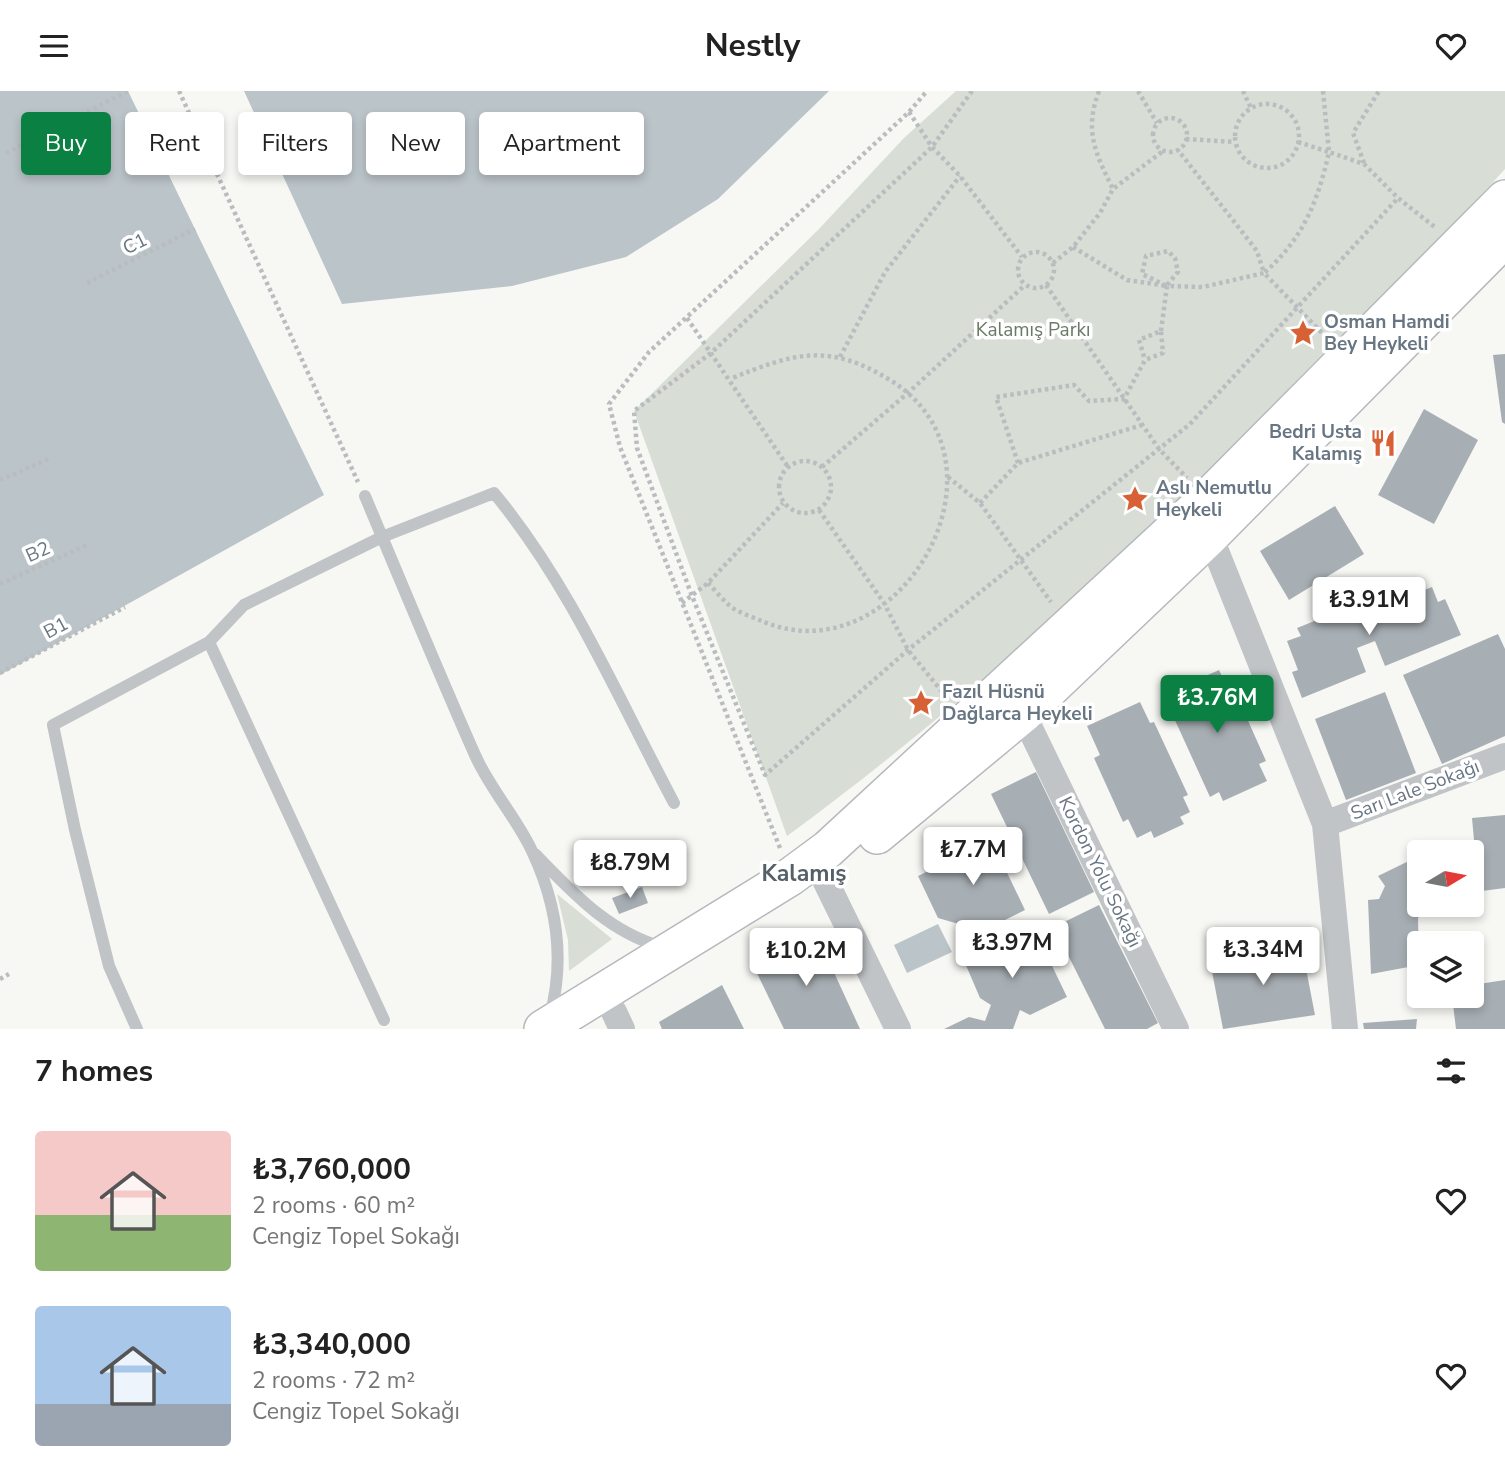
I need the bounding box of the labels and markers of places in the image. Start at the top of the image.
place label: Osman Hamdi Bey Heykeli [1324,309,1449,357]
place icon: Osman Hamdi Bey Heykeli [1288,318,1318,348]
place label: Bedri Usta Kalamış [1269,419,1362,467]
restaurant icon: Bedri Usta Kalamış [1368,428,1398,458]
place label: Aslı Nemutlu Heykeli [1156,475,1272,523]
place icon: Aslı Nemutlu Heykeli [1120,484,1150,514]
pin: ₺3.91M [1312,577,1426,637]
pin: ₺3.76M [1160,675,1274,735]
place label: Fazıl Hüsnü Dağlarca Heykeli [942,679,1093,727]
place icon: Fazıl Hüsnü Dağlarca Heykeli [906,688,936,718]
pin: ₺7.7M [924,827,1022,887]
pin: ₺8.79M [573,841,687,900]
pin: ₺3.97M [955,921,1069,980]
pin: ₺3.34M [1206,927,1320,987]
pin: ₺10.2M [749,929,863,988]

